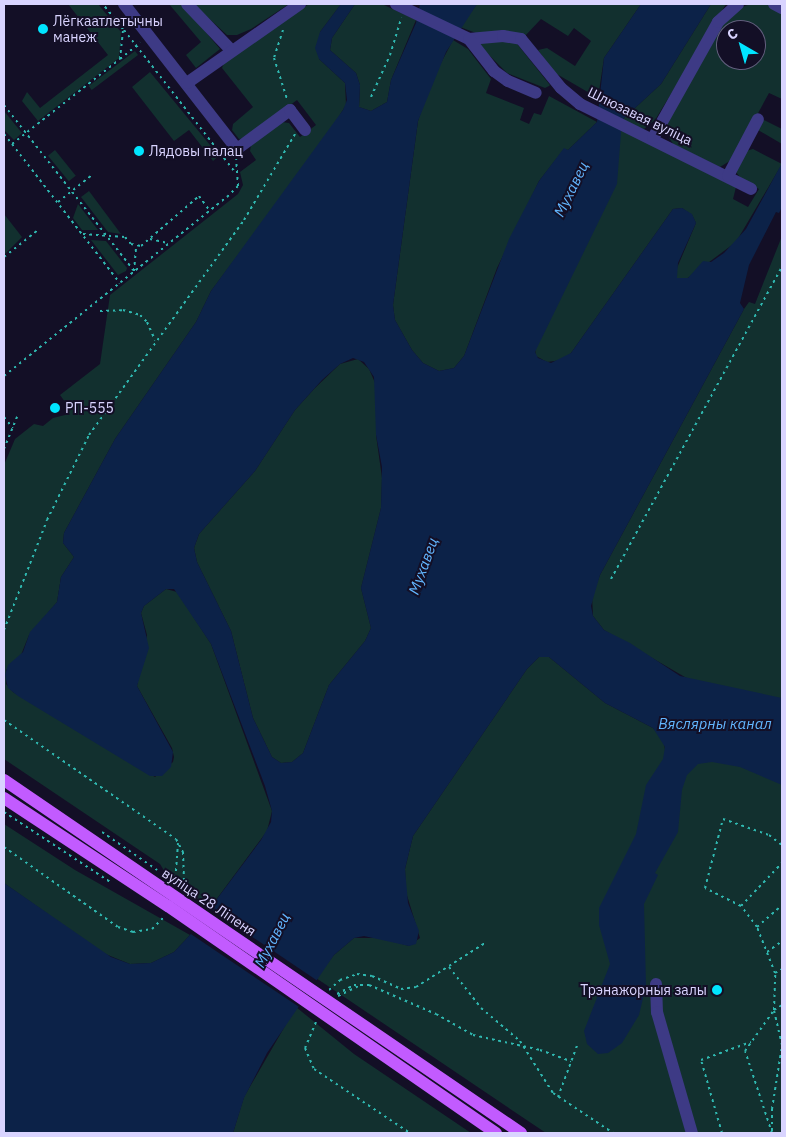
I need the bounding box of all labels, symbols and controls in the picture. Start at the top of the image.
place label: Лёгкаатлетычны манеж [53,13,163,46]
north arrow [716,20,766,70]
marker: Лёгкаатлетычны манеж [37,23,49,35]
text: С [723,24,742,44]
street label: Шлюзавая вуліца [585,83,695,149]
place label: Лядовы палац [149,143,243,159]
marker: Лядовы палац [133,145,145,157]
water label: Мухавец [550,158,592,220]
place label: РП-555 [65,400,114,416]
marker: РП-555 [49,402,61,414]
water label: Мухавец [404,535,442,597]
water label: Вяслярны канал [658,715,772,733]
street label: вуліца 28 Ліпеня [159,864,259,940]
water label: Мухавец [251,910,293,970]
place label: Трэнажорныя залы [580,982,707,998]
marker: Трэнажорныя залы [711,984,723,996]

